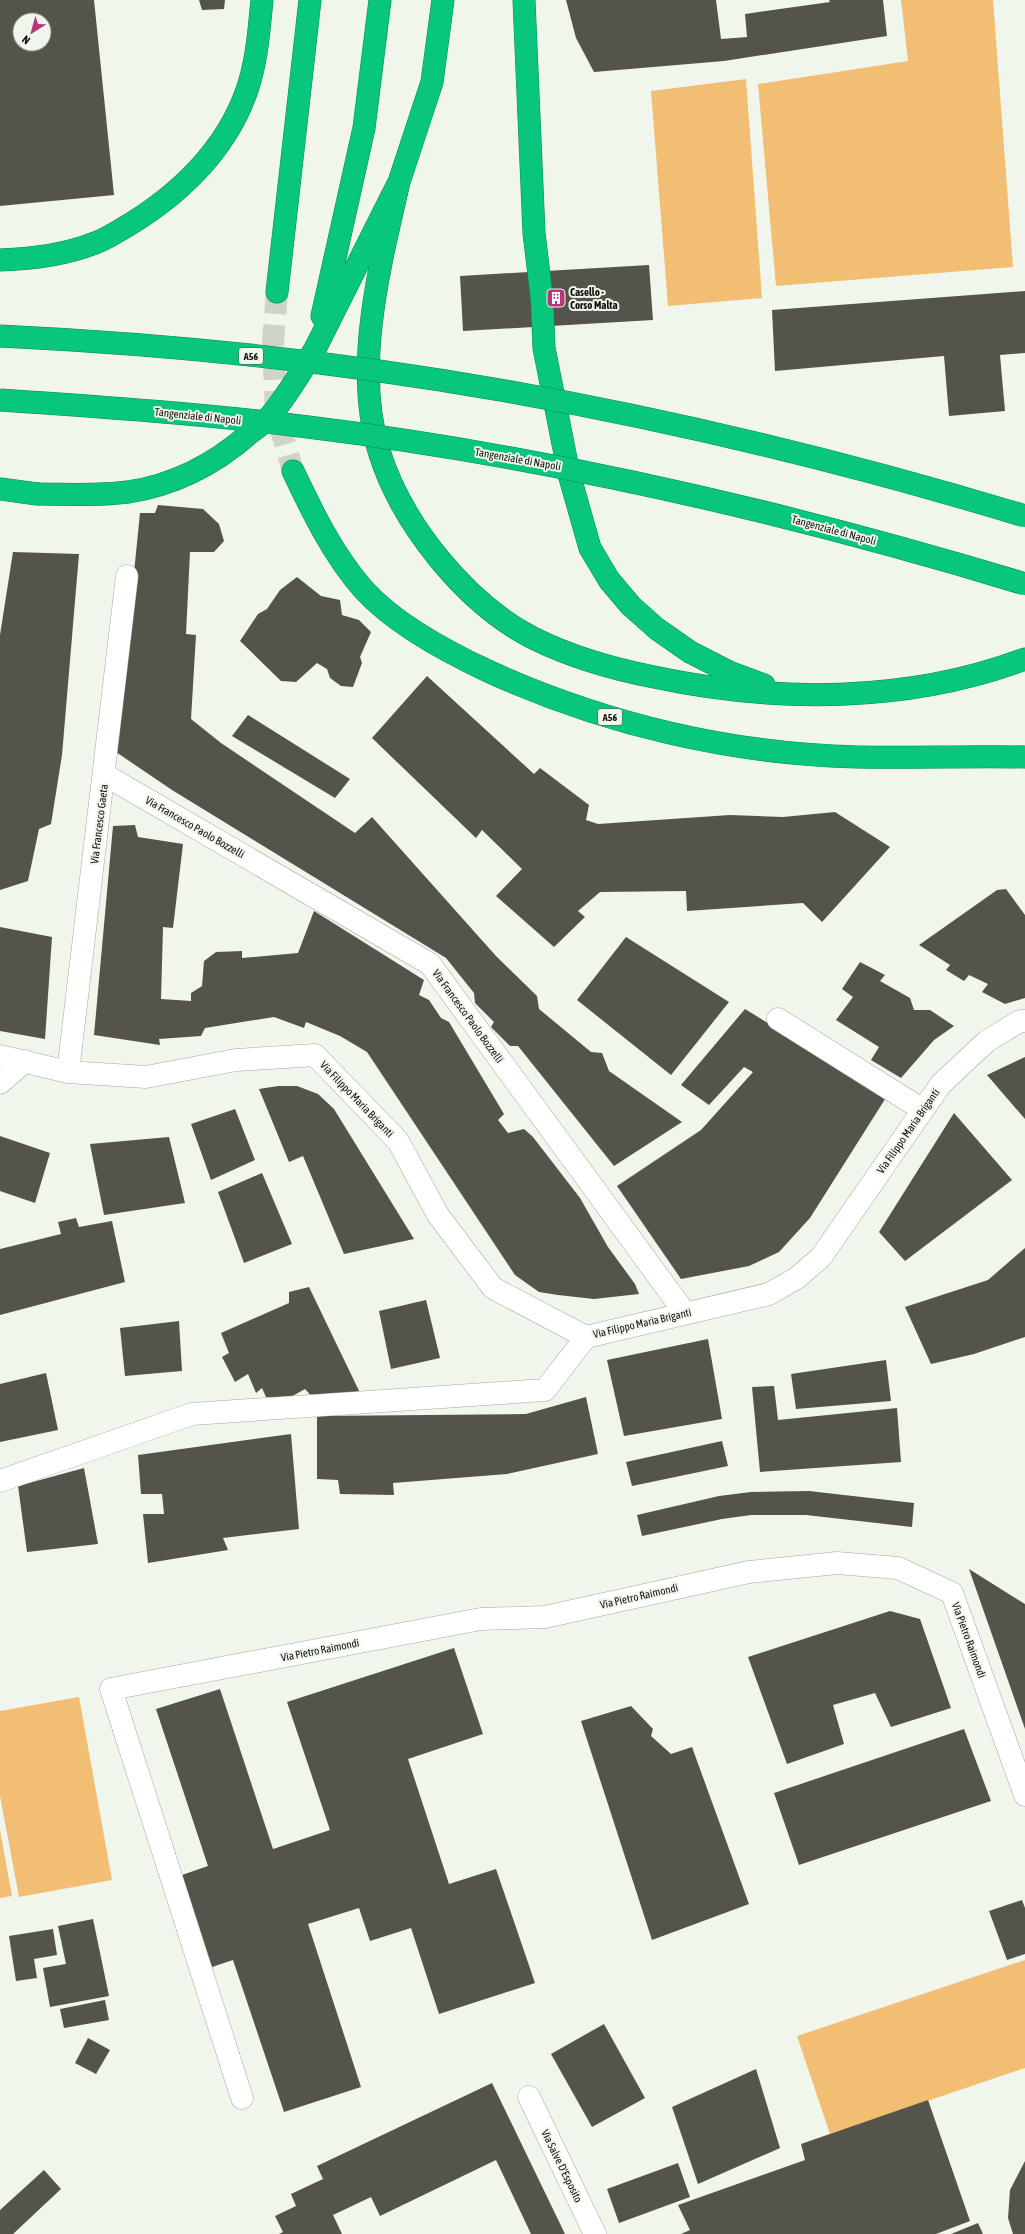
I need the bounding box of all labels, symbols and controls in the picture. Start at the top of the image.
north arrow [12,12,52,52]
text: N [20,33,32,47]
place label: Casello - Corso Malta [570,286,618,311]
building icon: Casello - Corso Malta [545,287,567,309]
road number: A56 [239,348,263,364]
street label: Tangenziale di Napoli [154,405,242,427]
street label: Tangenziale di Napoli [474,446,562,472]
street label: Tangenziale di Napoli [790,513,878,547]
road number: A56 [598,709,622,725]
street label: Via Francesco Gaeta [88,783,110,865]
street label: Via Francesco Paolo Bozzelli [143,794,247,860]
street label: Via Francesco Paolo Bozzelli [430,967,506,1065]
street label: Via Filippo Maria Briganti [318,1059,396,1139]
street label: Via Filippo Maria Briganti [874,1086,942,1176]
street label: Via Filippo Maria Briganti [592,1306,692,1340]
street label: Via Pietro Raimondi [599,1581,679,1611]
street label: Via Pietro Raimondi [950,1601,988,1679]
street label: Via Pietro Raimondi [280,1637,360,1663]
street label: Via Salve D'Esposito [539,2128,585,2204]

